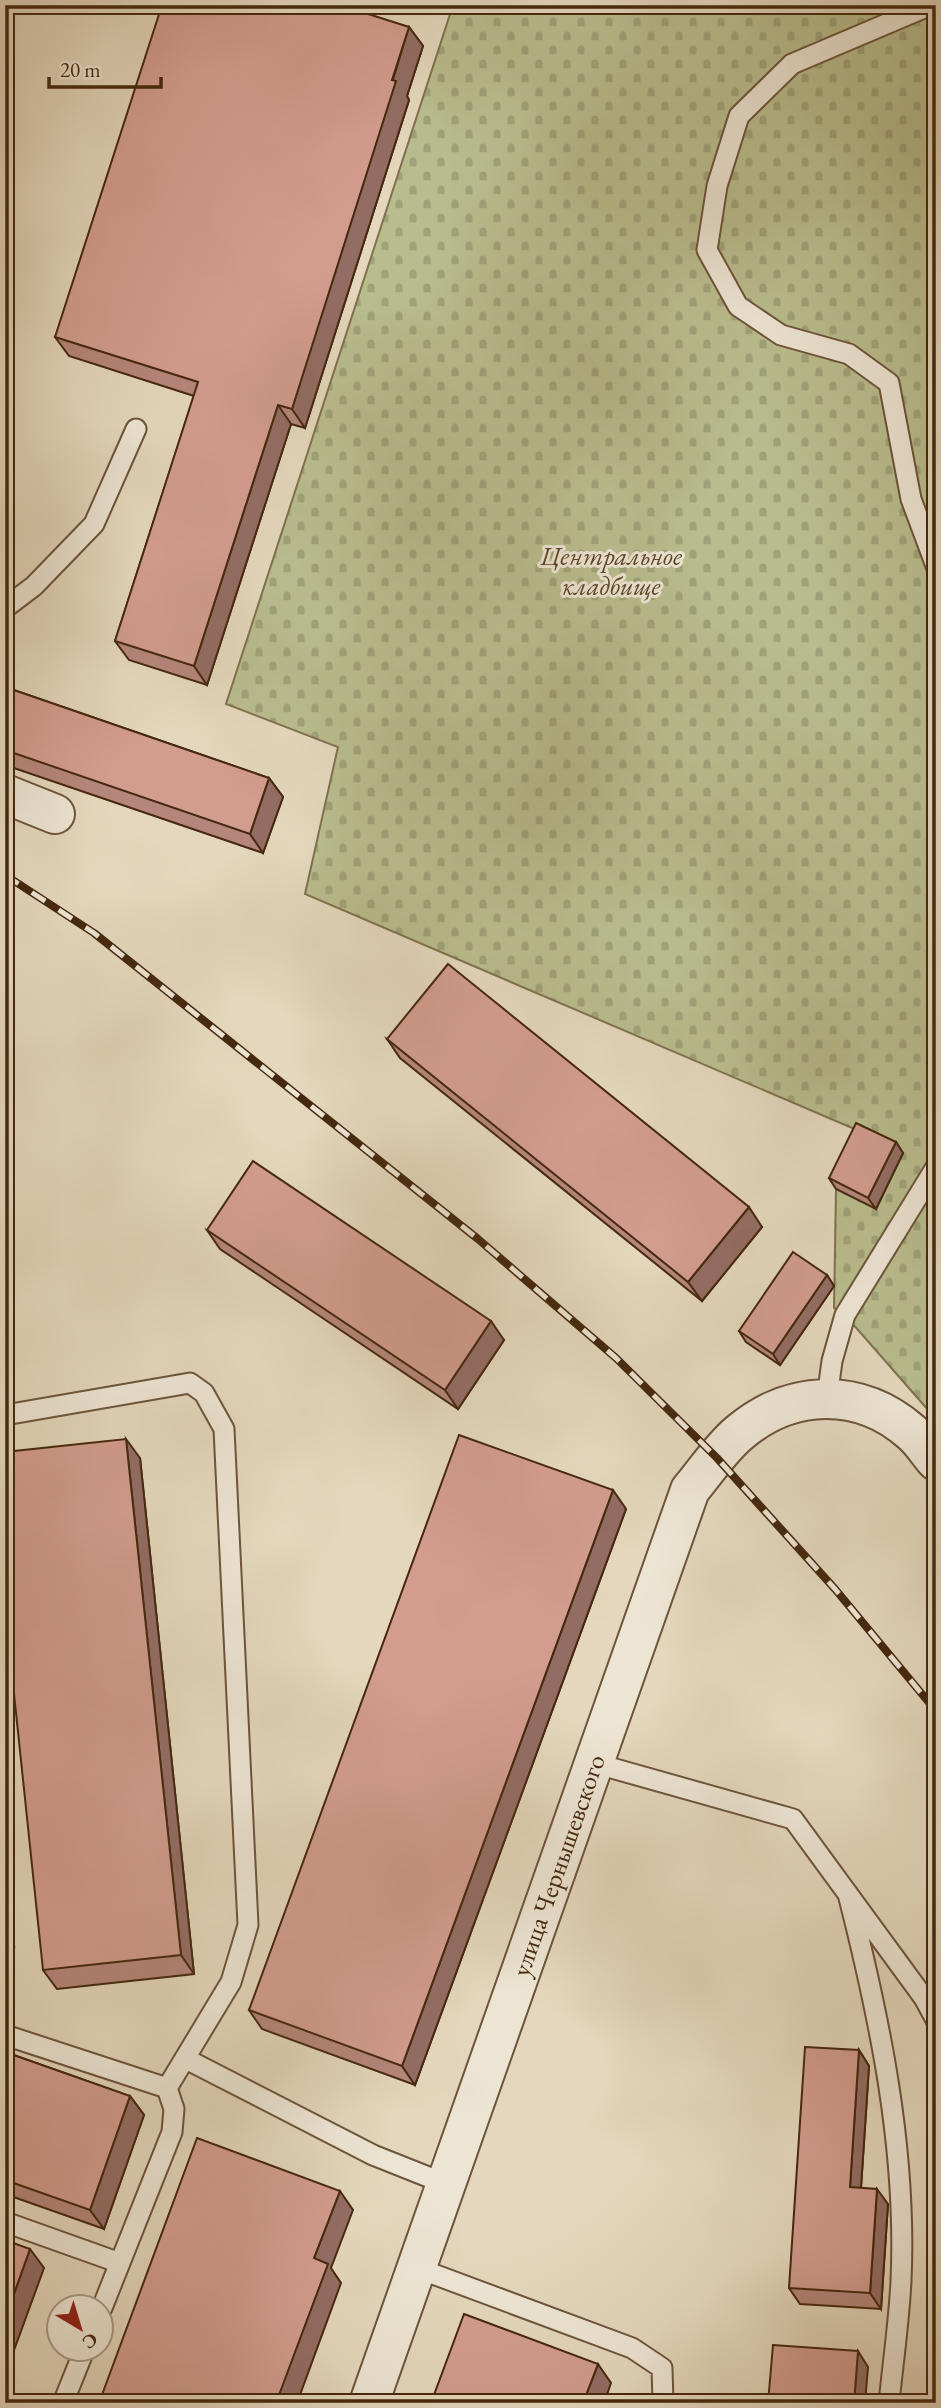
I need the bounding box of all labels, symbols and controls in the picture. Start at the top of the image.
scale bar [49,46,161,90]
text: 20 m [60,56,101,83]
park label: Центральное кладбище [539,539,683,603]
street label: улица Чернышевского [503,1750,613,1981]
north arrow [46,2292,116,2362]
text: С [77,2327,103,2355]

